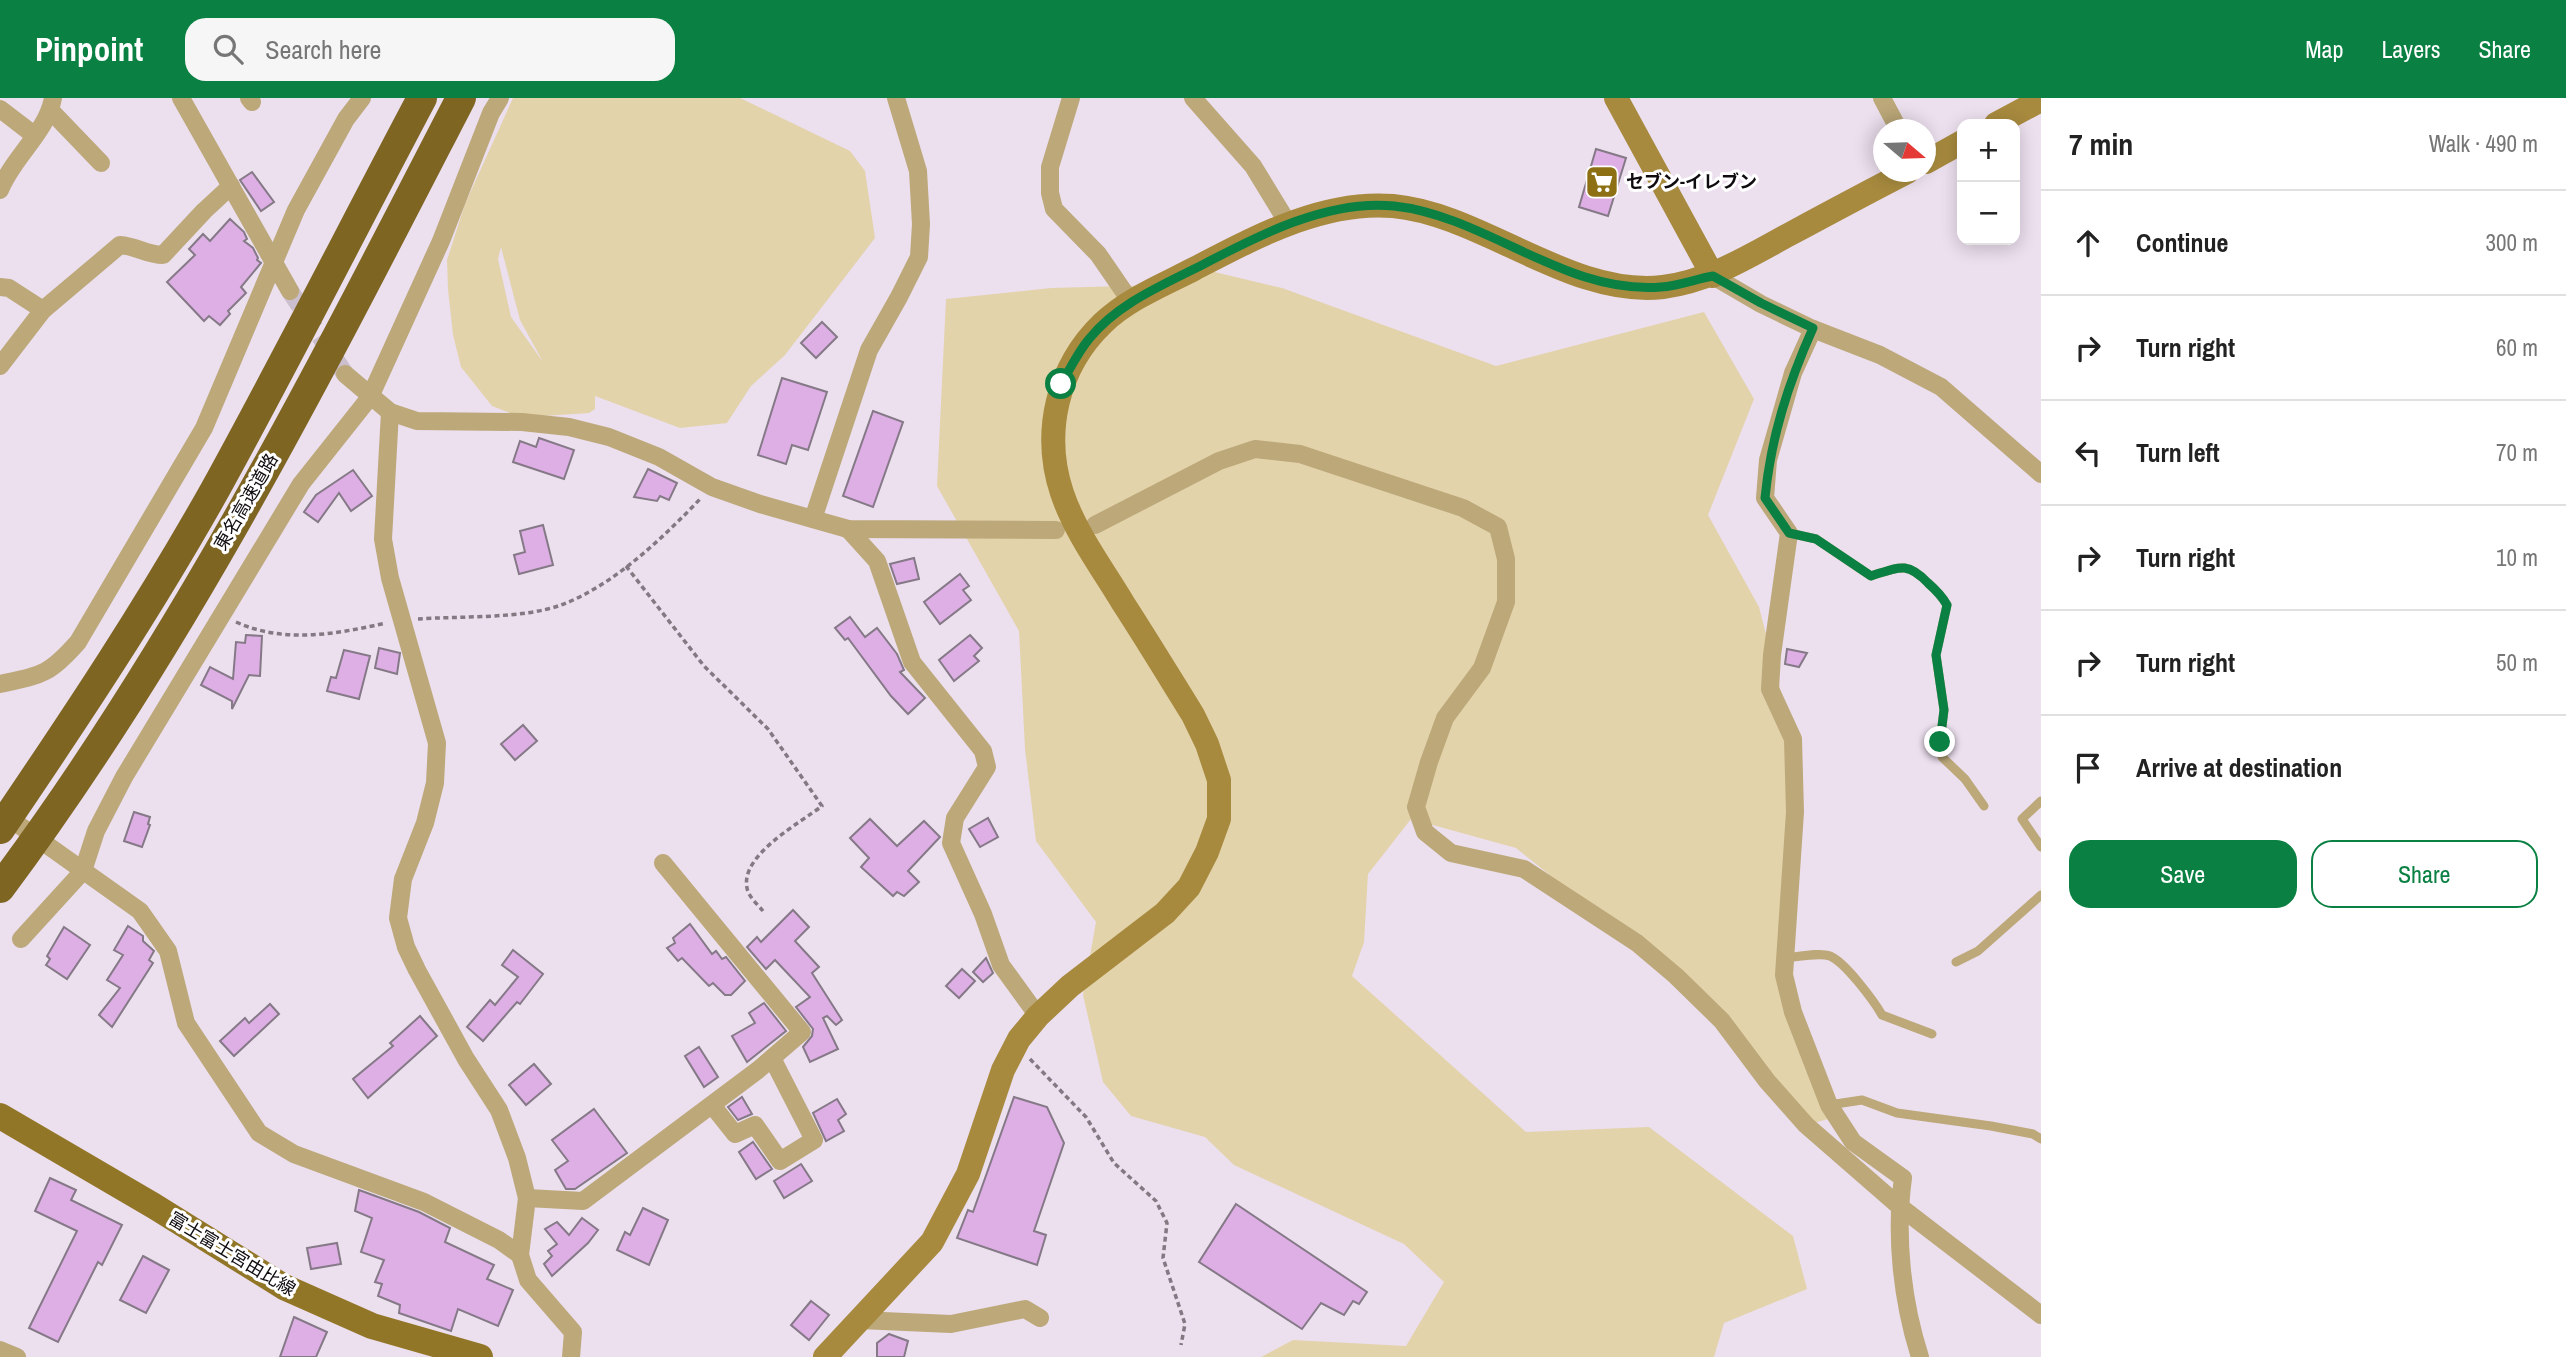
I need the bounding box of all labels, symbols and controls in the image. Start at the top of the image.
search box [185,18,675,81]
text: Pinpoint [35,27,143,71]
icon: search [209,30,247,68]
text: Search here [265,32,381,67]
text: Map [2305,33,2343,65]
text: Layers [2381,33,2440,65]
text: Share [2478,33,2531,65]
north arrow [1873,119,1936,182]
map controls [1957,119,2020,245]
button: + [1957,119,2020,182]
text: 7 min [2069,124,2133,164]
text: Walk · 490 m [2429,128,2538,159]
supermarket icon: セブン-イレブン [1583,163,1621,201]
place label: セブン-イレブン [1626,169,1757,194]
button: − [1957,182,2020,245]
icon: ahead [2069,224,2107,262]
text: Continue [2136,225,2228,260]
text: 300 m [2486,227,2538,258]
icon: right [2069,329,2107,367]
text: Turn right [2136,330,2235,365]
text: 60 m [2496,332,2538,363]
route start [1045,368,1076,399]
icon: left [2069,434,2107,472]
text: Turn left [2136,435,2220,470]
text: 70 m [2496,437,2538,468]
street label: 東名高速道路 [208,449,283,555]
icon: right [2069,539,2107,577]
text: Turn right [2136,540,2235,575]
text: 10 m [2496,542,2538,573]
icon: right [2069,644,2107,682]
text: Turn right [2136,645,2235,680]
text: 50 m [2496,647,2538,678]
route end [1924,726,1955,757]
icon: arrive [2069,749,2107,787]
text: Arrive at destination [2136,750,2342,785]
button: Save [2069,840,2297,908]
button: Share [2311,840,2538,908]
street label: 富士富士宮由比線 [164,1206,300,1301]

